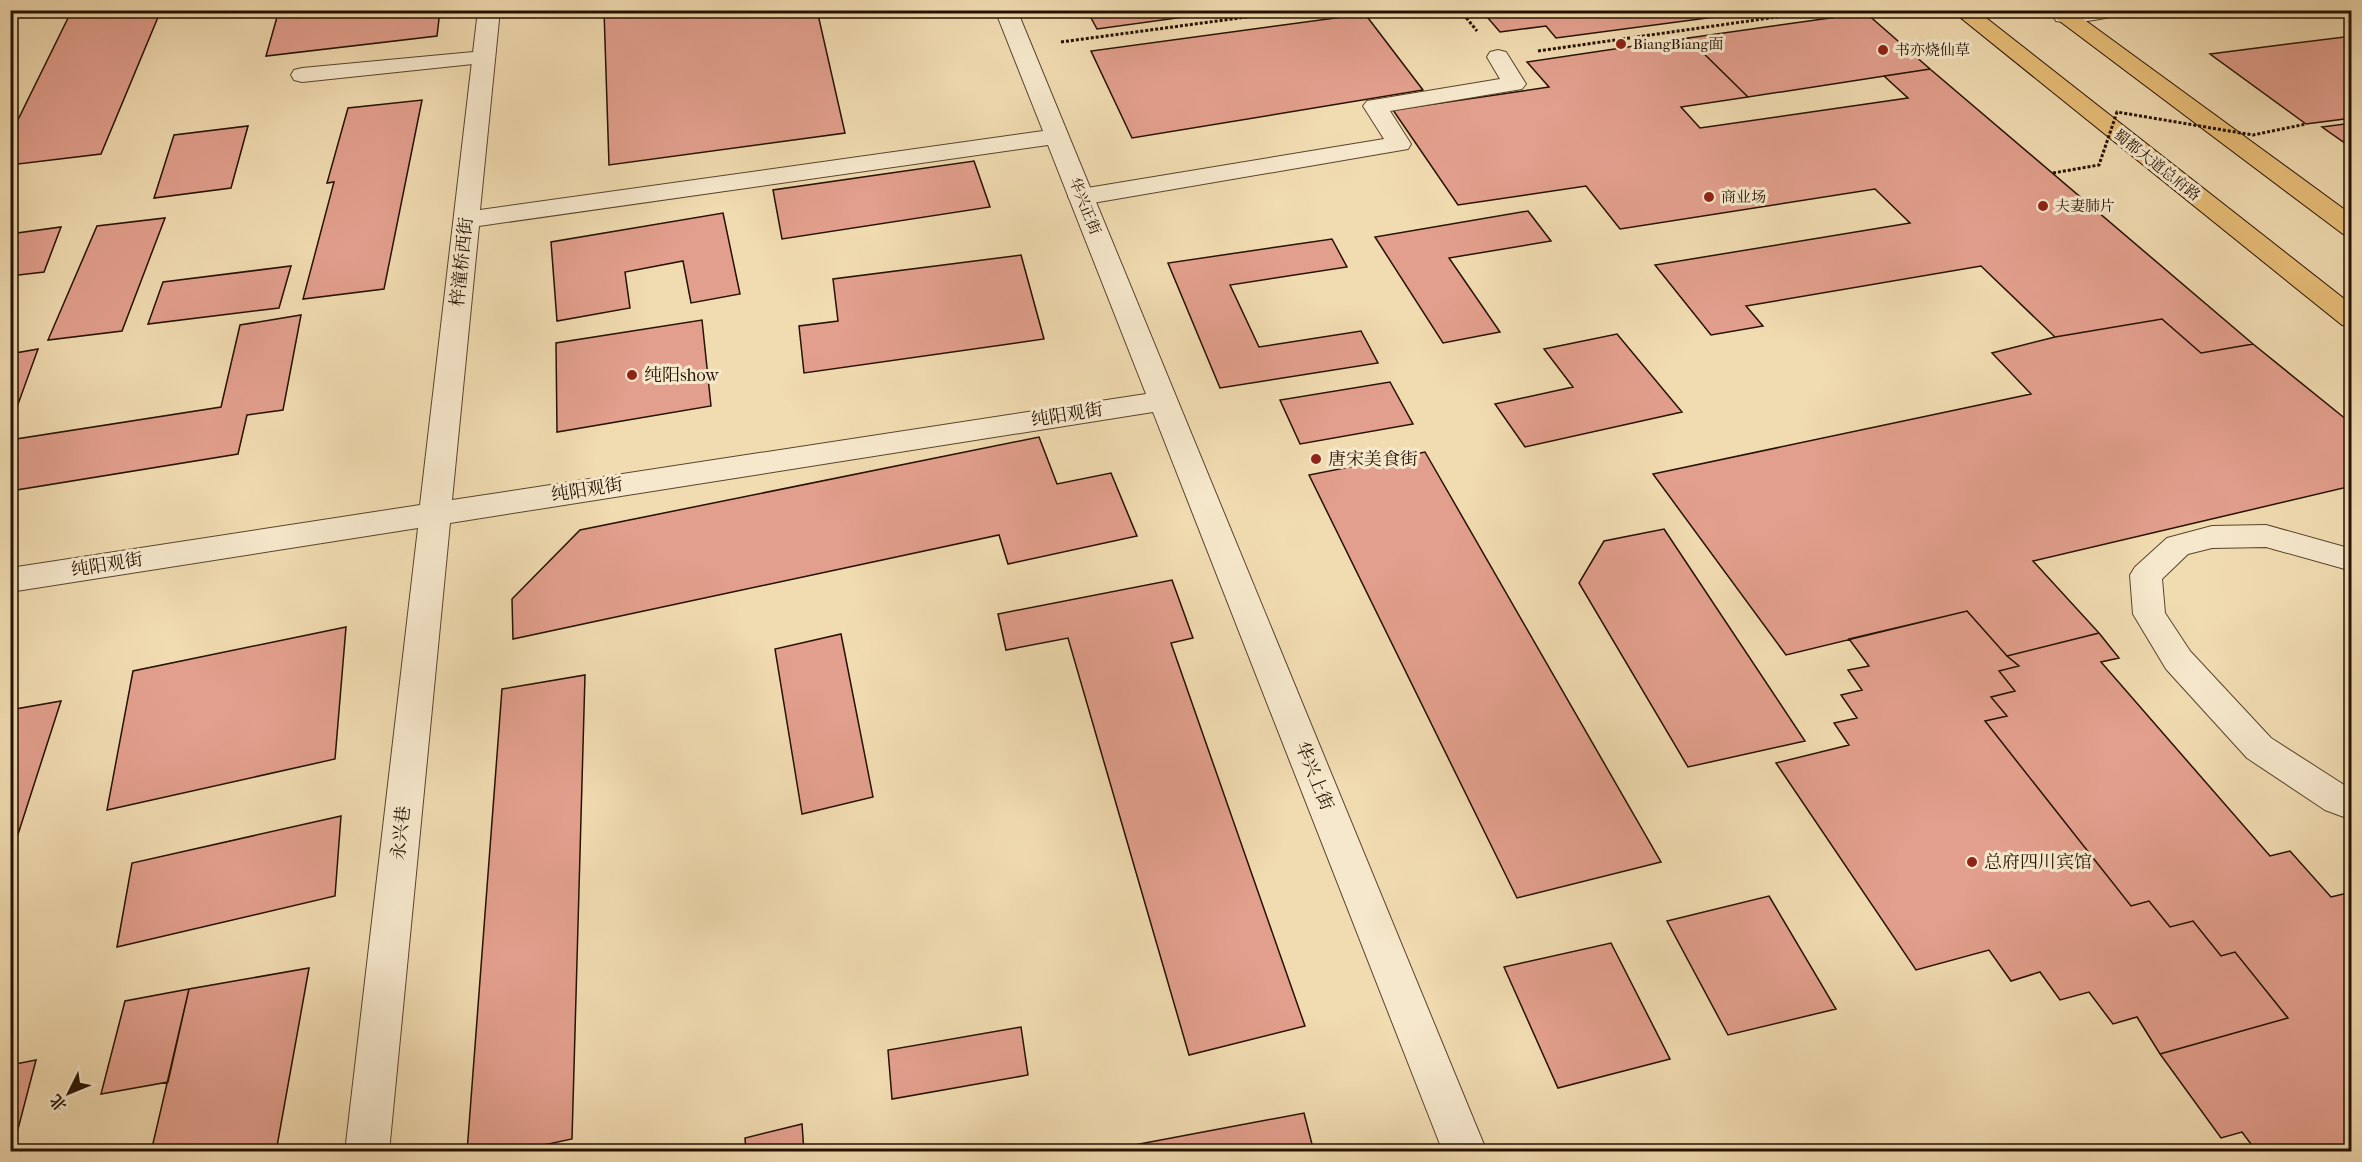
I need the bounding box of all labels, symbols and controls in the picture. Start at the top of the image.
place label: BiangBiang面 [1633,35,1724,53]
marker: BiangBiang面 [1614,37,1628,51]
place label: 书亦烧仙草 [1895,41,1970,59]
marker: 书亦烧仙草 [1876,43,1890,57]
street label: 蜀都大道总府路 [2110,126,2204,204]
street label: 华兴正街 [1065,175,1105,237]
place label: 商业场 [1721,188,1766,206]
marker: 商业场 [1702,190,1716,204]
place label: 夫妻肺片 [2055,197,2115,215]
marker: 夫妻肺片 [2036,199,2050,213]
street label: 梓潼桥西街 [447,216,477,308]
place label: 纯阳show [644,365,719,386]
marker: 纯阳show [625,368,639,382]
street label: 纯阳观街 [1030,399,1104,431]
place label: 唐宋美食街 [1328,449,1418,470]
marker: 唐宋美食街 [1309,452,1323,466]
street label: 纯阳观街 [550,474,624,506]
street label: 纯阳观街 [70,549,144,581]
street label: 华兴上街 [1291,739,1337,813]
street label: 永兴巷 [388,805,414,861]
place label: 总府四川宾馆 [1984,852,2092,873]
marker: 总府四川宾馆 [1965,855,1979,869]
north arrow [39,1063,99,1123]
text: 北 [46,1091,71,1115]

